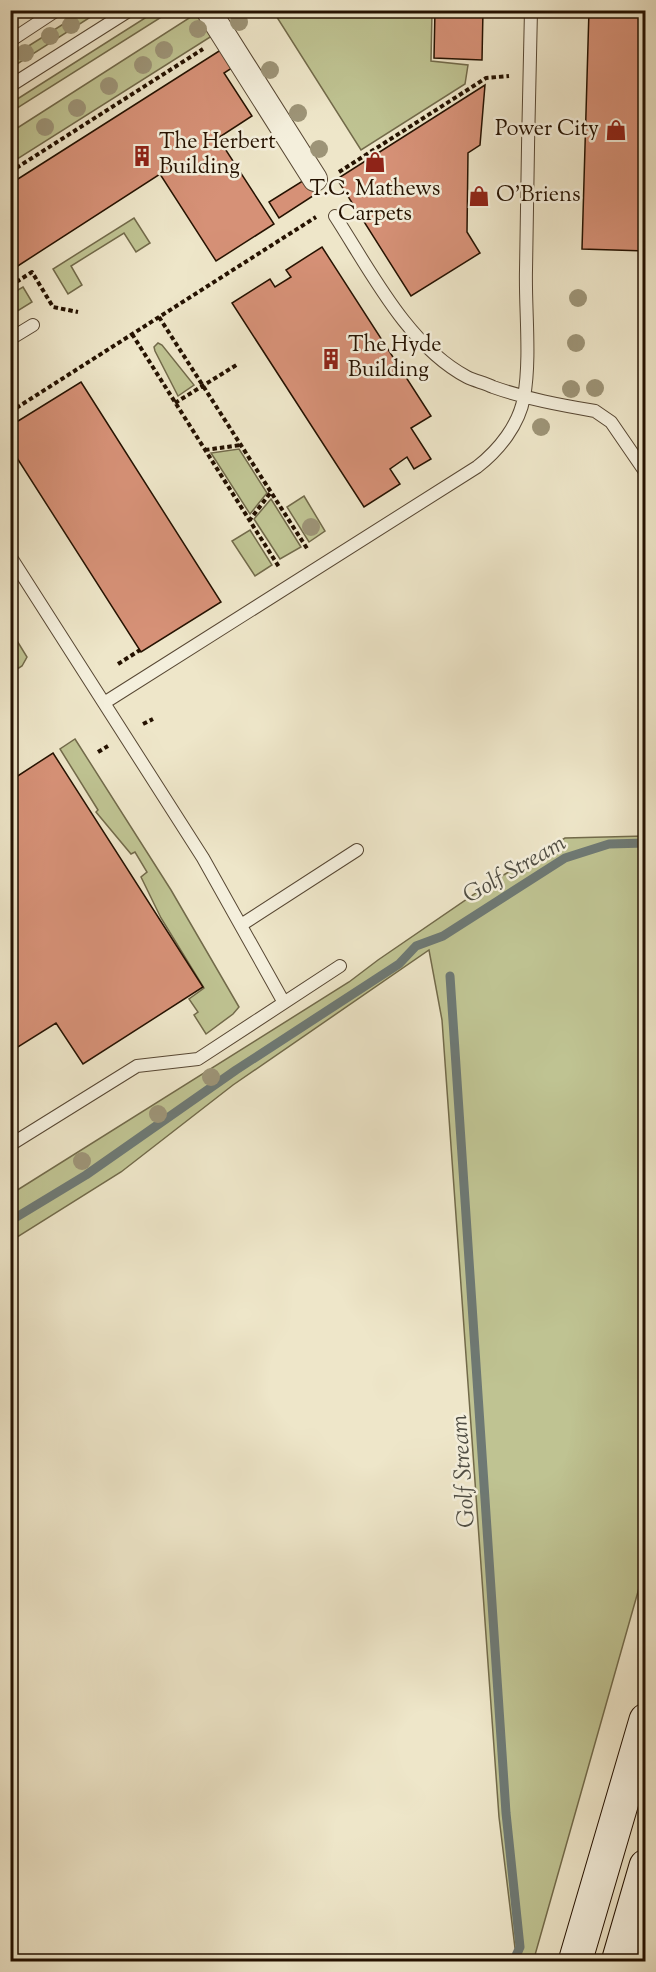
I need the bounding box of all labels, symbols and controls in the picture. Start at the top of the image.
place label: Power City [495,114,599,146]
shop icon: Power City [604,118,628,142]
place label: The Herbert Building [159,127,276,184]
building icon: The Herbert Building [130,144,154,168]
shop icon: T.C. Mathews Carpets [363,150,387,174]
place label: T.C. Mathews Carpets [310,174,440,231]
place label: O'Briens [496,180,581,212]
shop icon: O'Briens [467,184,491,208]
place label: The Hyde Building [348,330,442,387]
building icon: The Hyde Building [319,347,343,371]
water label: Golf Stream [457,827,573,913]
water label: Golf Stream [443,1413,485,1529]

